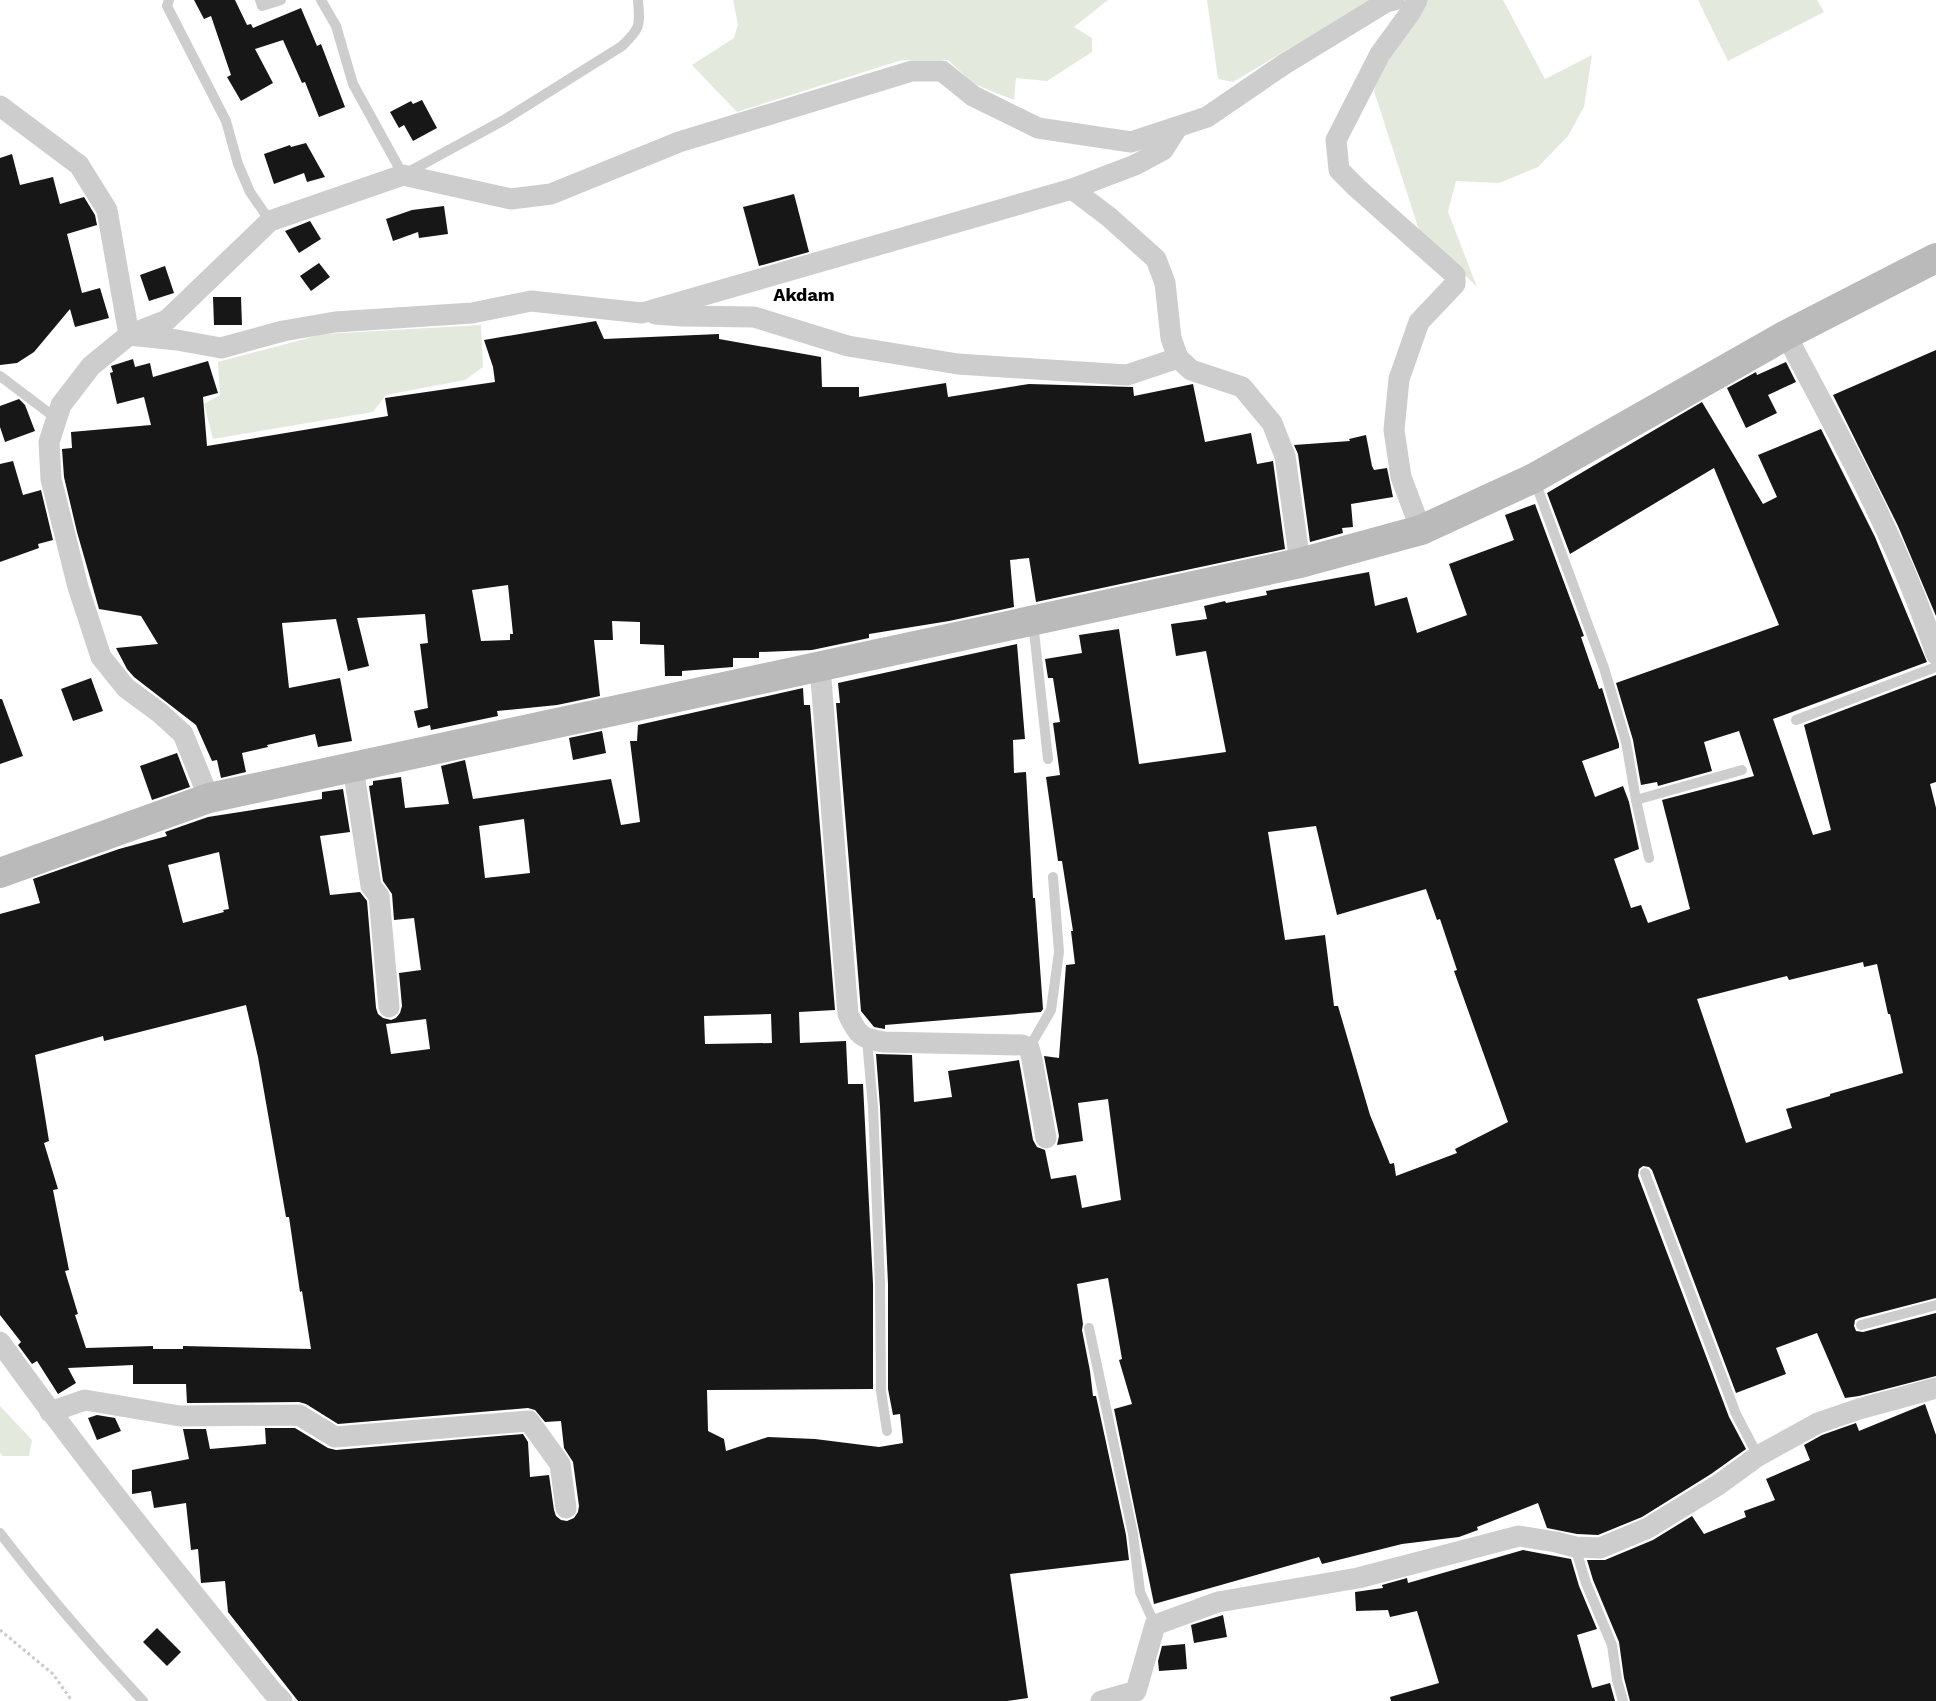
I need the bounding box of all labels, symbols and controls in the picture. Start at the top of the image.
district label: Akdam [773,284,835,305]

